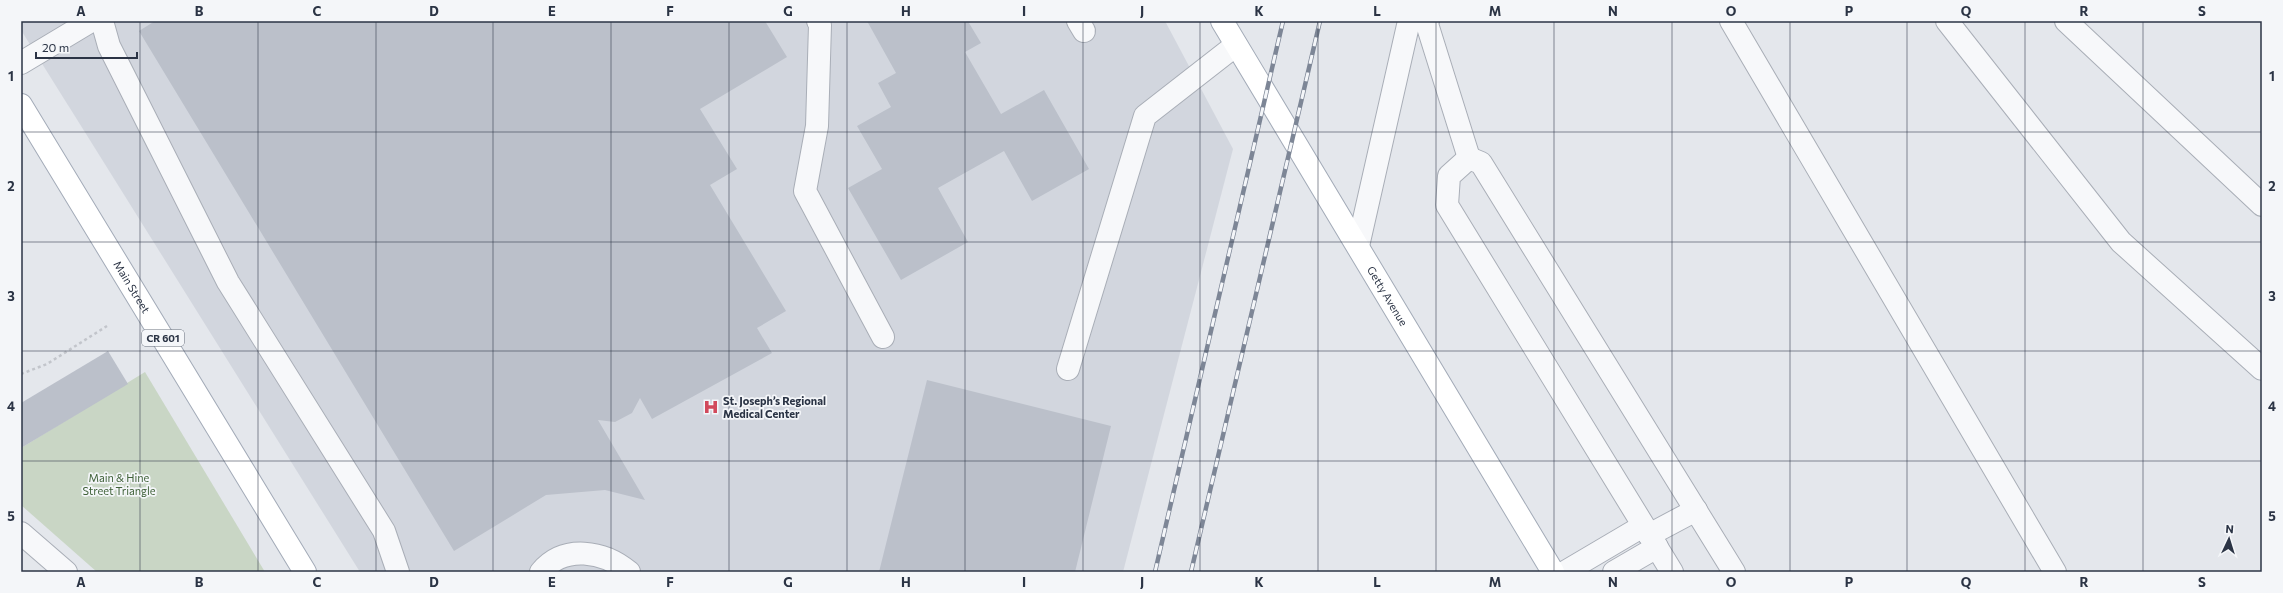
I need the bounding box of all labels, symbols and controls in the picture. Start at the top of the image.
text: A [76,3,86,19]
text: B [195,3,204,19]
text: C [313,3,322,19]
text: D [429,3,439,19]
text: E [548,3,556,19]
text: F [666,3,674,19]
text: G [783,3,793,19]
text: H [901,3,911,19]
text: I [1022,3,1026,19]
text: J [1140,3,1144,19]
text: K [1254,3,1264,19]
text: L [1373,3,1381,19]
text: M [1489,3,1501,19]
text: N [1608,3,1618,19]
text: O [1726,3,1737,19]
text: P [1845,3,1854,19]
text: Q [1961,3,1972,19]
text: R [2080,3,2089,19]
text: S [2198,3,2206,19]
scale bar [36,34,137,60]
text: 20 m [42,40,69,54]
text: 1 [8,68,14,84]
text: 1 [2269,68,2275,84]
text: 2 [7,178,15,194]
text: 2 [2268,178,2276,194]
street label: Main Street [111,258,153,316]
street label: Getty Avenue [1365,264,1411,328]
text: 3 [7,288,15,304]
text: 3 [2268,288,2276,304]
road number: CR 601 [142,330,184,346]
place label: St. Joseph’s Regional Medical Center [723,394,826,420]
text: 4 [7,398,15,414]
hospital icon: St. Joseph’s Regional Medical Center [702,398,720,416]
text: 4 [2268,398,2276,414]
park label: Main & Hine Street Triangle [82,471,156,497]
text: 5 [7,508,15,524]
text: 5 [2268,508,2276,524]
north arrow [2209,519,2249,559]
text: N [2225,522,2234,535]
text: A [76,574,86,590]
text: B [195,574,204,590]
text: C [313,574,322,590]
text: D [429,574,439,590]
text: E [548,574,556,590]
text: F [666,574,674,590]
text: G [783,574,793,590]
text: H [901,574,911,590]
text: I [1022,574,1026,590]
text: J [1140,574,1144,590]
text: K [1254,574,1264,590]
text: L [1373,574,1381,590]
text: M [1489,574,1501,590]
text: N [1608,574,1618,590]
text: O [1726,574,1737,590]
text: P [1845,574,1854,590]
text: Q [1961,574,1972,590]
text: R [2080,574,2089,590]
text: S [2198,574,2206,590]

